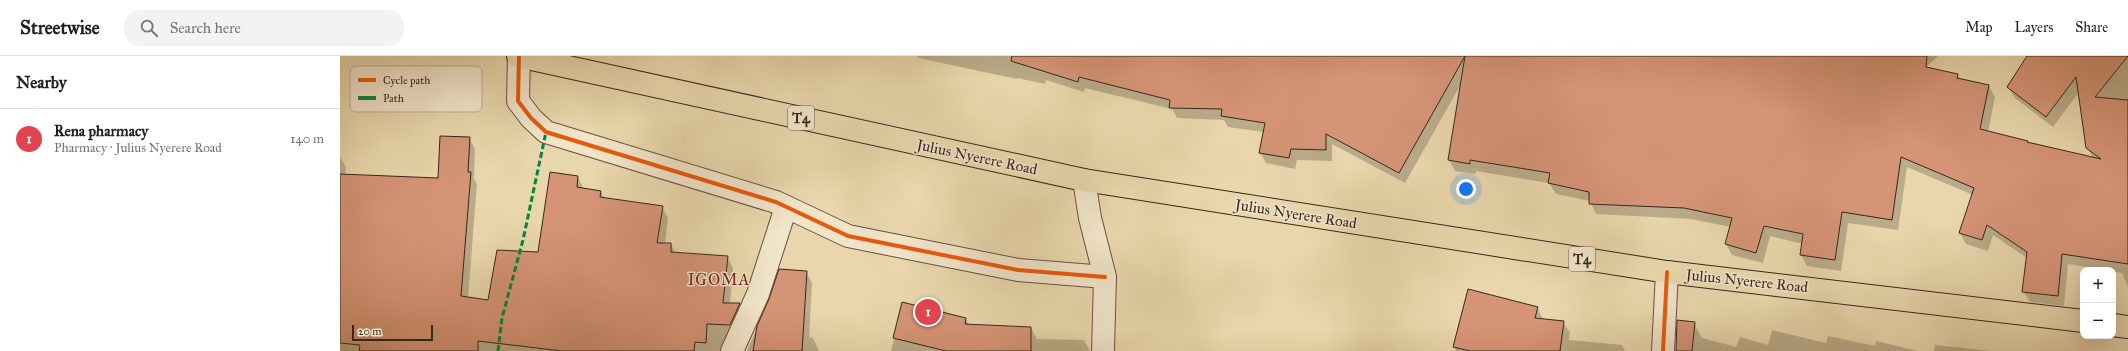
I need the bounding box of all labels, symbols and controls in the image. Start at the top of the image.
search box [124,10,404,46]
text: Streetwise [20,16,100,39]
icon: search [138,17,160,39]
text: Search here [170,19,241,37]
text: Map [1965,19,1993,36]
text: Layers [2015,19,2053,36]
text: Share [2075,19,2108,36]
legend [350,66,482,112]
text: Nearby [16,72,67,93]
text: Cycle path [383,74,430,87]
text: Path [383,92,404,105]
road number: T4 [788,106,814,130]
text: Rena pharmacy [54,122,148,140]
text: 1 [26,131,32,147]
text: 140 m [290,131,324,147]
street label: Julius Nyerere Road [913,135,1039,180]
text: Pharmacy · Julius Nyerere Road [54,140,222,156]
your location [1456,179,1476,199]
street label: Julius Nyerere Road [1232,195,1359,234]
road number: T4 [1569,247,1595,271]
street label: Julius Nyerere Road [1683,265,1809,297]
map controls [2080,267,2116,339]
button: + [2080,267,2116,303]
district label: IGOMA [688,270,750,289]
pin: 1 [915,297,941,327]
button: − [2080,303,2116,339]
scale bar [352,323,433,342]
text: 20 m [358,325,381,338]

